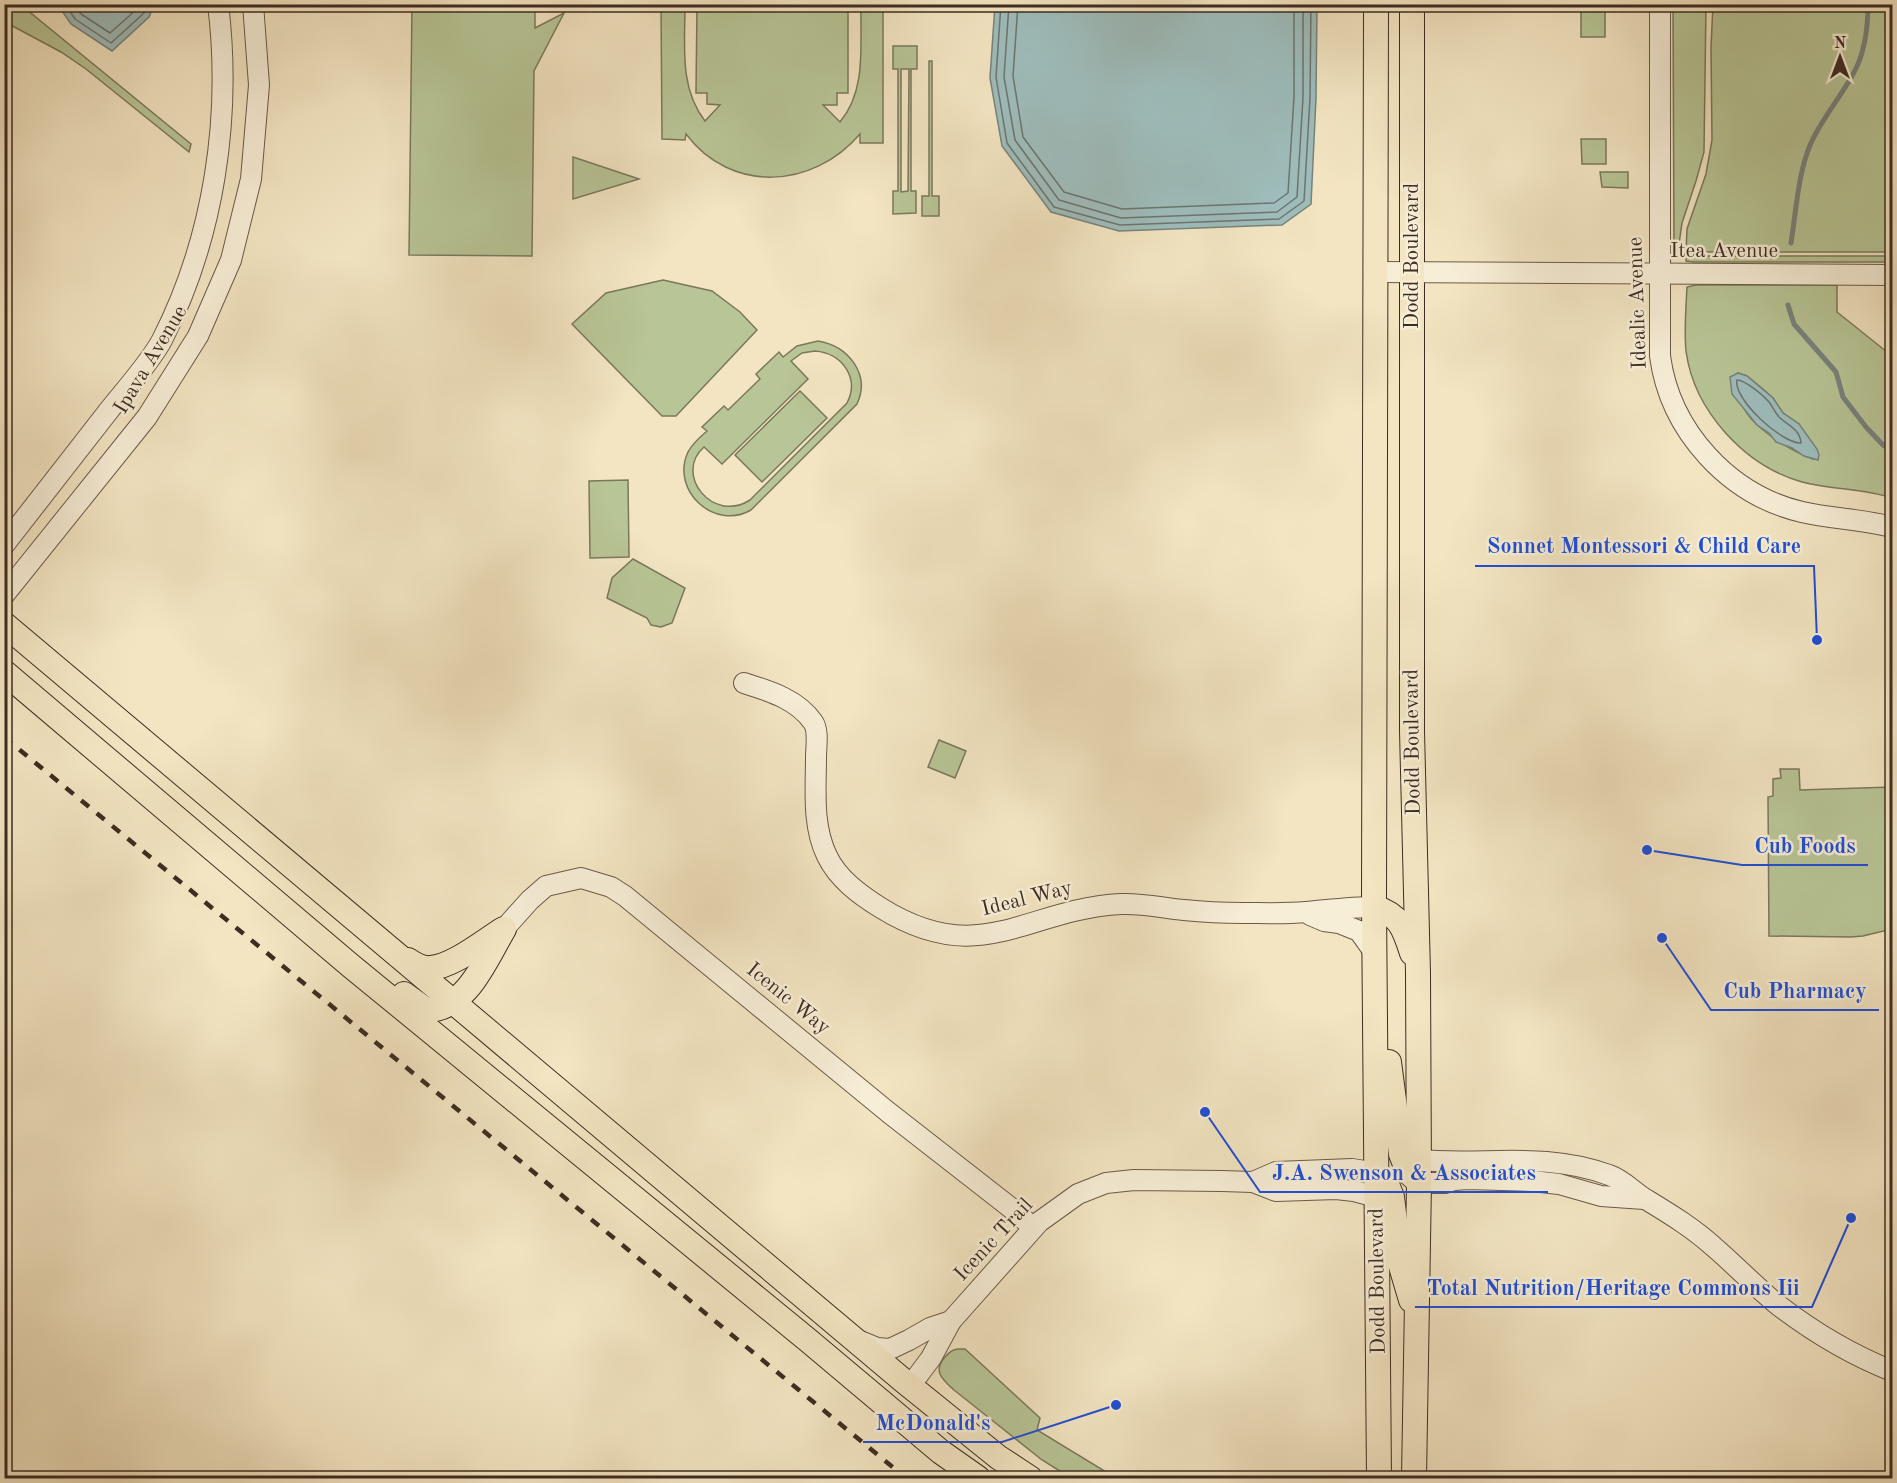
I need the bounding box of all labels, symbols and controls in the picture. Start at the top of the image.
north arrow [1810,27,1870,87]
text: N [1834,36,1847,52]
street label: Dodd Boulevard [1402,183,1423,329]
street label: Idealic Avenue [1625,237,1651,369]
street label: Itea Avenue [1670,241,1778,262]
street label: Ipava Avenue [111,302,191,418]
callout: Sonnet Montessori & Child Care [1475,526,1814,566]
text: Sonnet Montessori & Child Care [1487,536,1801,558]
street label: Dodd Boulevard [1401,669,1425,815]
callout: Cub Foods [1742,825,1868,865]
text: Cub Foods [1754,836,1856,858]
street label: Ideal Way [979,878,1075,920]
street label: Icenic Way [742,959,834,1039]
callout: Cub Pharmacy [1711,970,1879,1010]
text: Cub Pharmacy [1723,981,1867,1003]
callout: J.A. Swenson & Associates [1260,1152,1548,1192]
text: J.A. Swenson & Associates [1272,1163,1536,1185]
street label: Icenic Trail [951,1194,1038,1285]
street label: Dodd Boulevard [1366,1208,1390,1354]
callout: Total Nutrition/Heritage Commons Iii [1415,1267,1812,1307]
text: Total Nutrition/Heritage Commons Iii [1426,1278,1800,1300]
callout: McDonald's [863,1402,1002,1442]
text: McDonald's [875,1413,991,1435]

